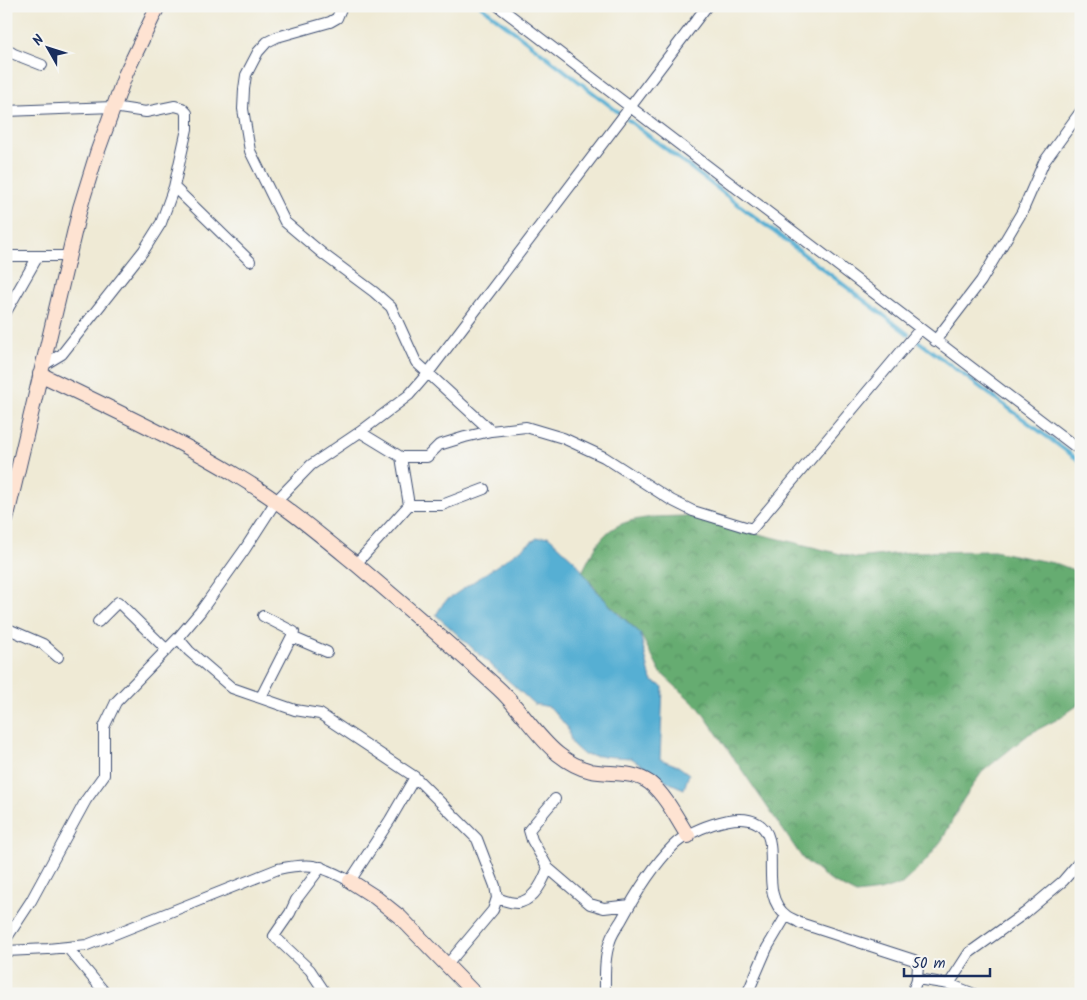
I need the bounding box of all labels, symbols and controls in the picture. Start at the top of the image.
north arrow [22,22,72,72]
text: N [27,30,50,51]
scale bar [904,945,991,977]
text: 50 m [912,952,946,976]

